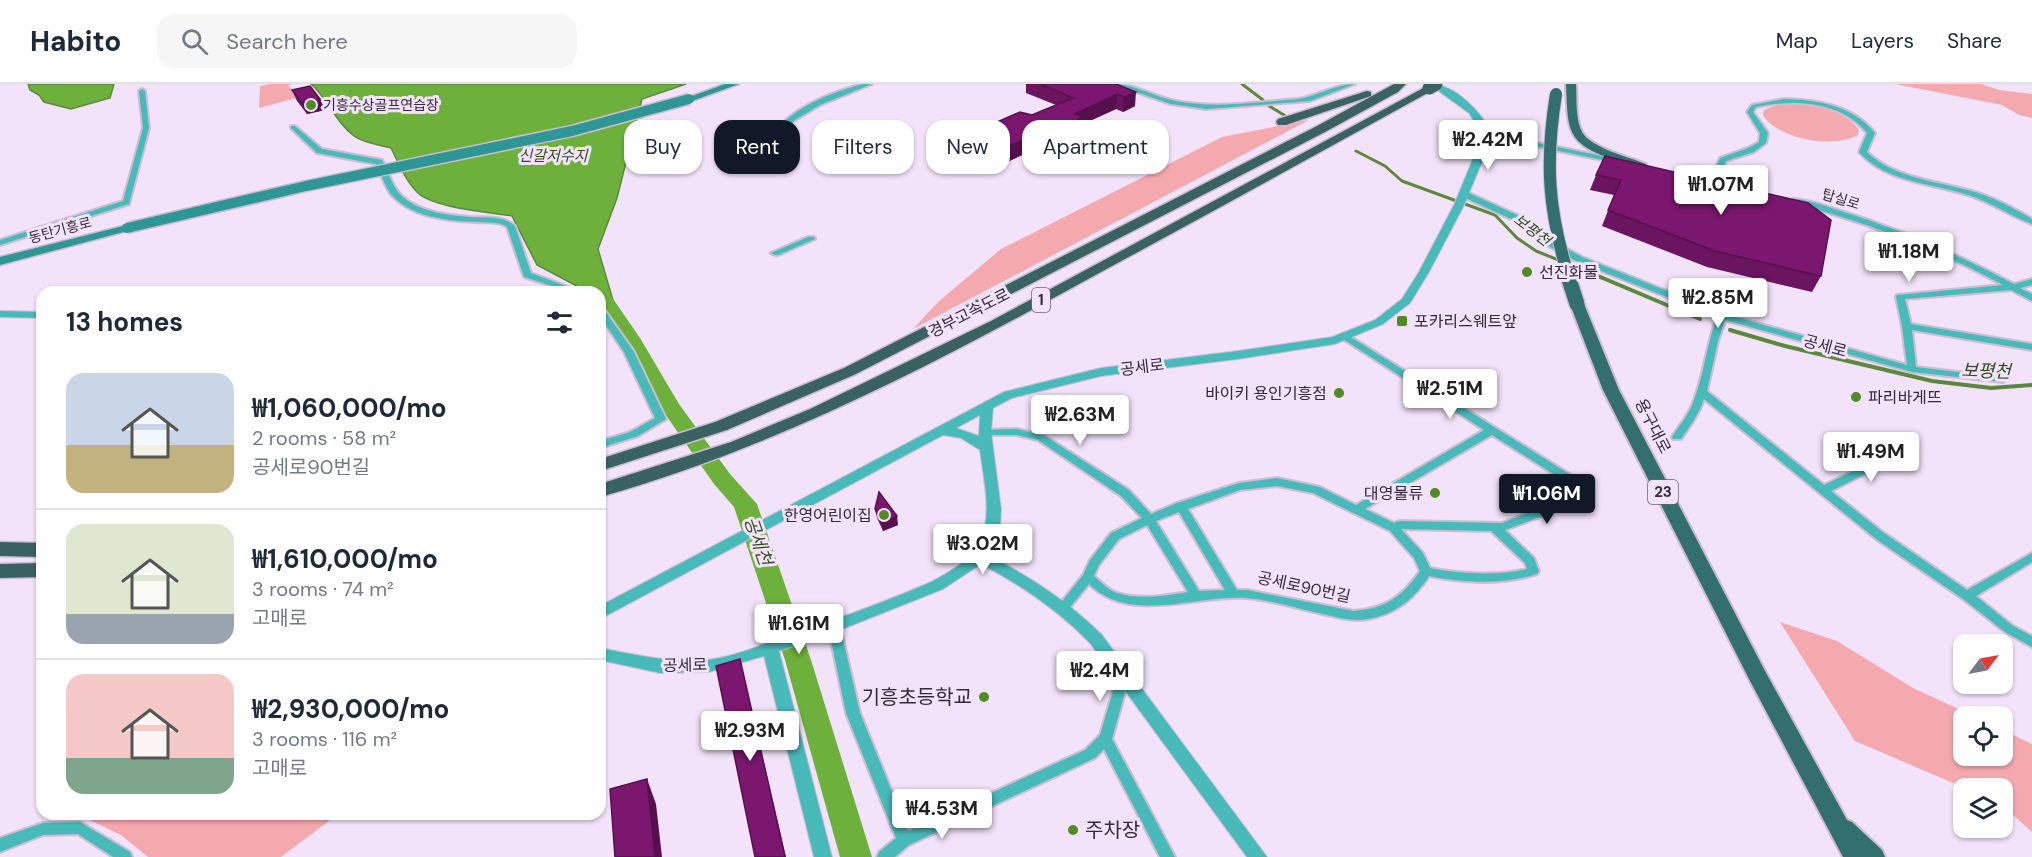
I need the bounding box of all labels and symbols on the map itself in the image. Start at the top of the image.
place label: 기흥수상골프연습장 [323,96,439,114]
marker: 기흥수상골프연습장 [304,98,318,112]
pin: ₩2.42M [1439,120,1537,171]
water label: 신갈저수지 [518,146,589,166]
pin: ₩1.07M [1672,165,1770,216]
street label: 탑실로 [1820,185,1862,213]
water label: 보평천 [1509,210,1556,252]
street label: 동탄기흥로 [27,213,94,247]
pin: ₩1.18M [1860,232,1958,283]
place label: 선진화물 [1539,262,1598,283]
marker: 선진화물 [1520,265,1534,279]
pin: ₩2.85M [1669,278,1767,329]
street label: 경부고속도로 [925,283,1013,342]
road number: 1 [1032,288,1050,312]
place label: 포카리스웨트앞 [1414,311,1517,332]
marker: 포카리스웨트앞 [1395,314,1409,328]
street label: 공세로 [1801,330,1849,362]
street label: 공세로 [1119,354,1165,380]
water label: 보평천 [1961,358,2014,384]
pin: ₩2.51M [1401,369,1499,420]
place label: 바이키 용인기흥점 [1205,383,1327,404]
marker: 바이키 용인기흥점 [1332,386,1346,400]
place label: 파리바게뜨 [1868,387,1942,408]
marker: 파리바게뜨 [1849,390,1863,404]
pin: ₩2.63M [1031,395,1129,446]
street label: 용구대로 [1630,395,1676,457]
pin: ₩1.49M [1822,432,1920,483]
pin: ₩1.06M [1498,474,1596,525]
road number: 23 [1648,480,1678,504]
place label: 대영물류 [1364,483,1423,504]
marker: 대영물류 [1428,486,1442,500]
place label: 한영어린이집 [784,505,872,526]
marker: 한영어린이집 [877,508,891,522]
water label: 공세천 [739,514,778,571]
pin: ₩3.02M [934,524,1032,575]
street label: 공세로90번길 [1256,567,1352,607]
pin: ₩1.61M [750,604,848,655]
north arrow [1953,634,2013,694]
pin: ₩2.4M [1058,651,1142,702]
street label: 공세로 [663,654,708,676]
place label: 기흥초등학교 [862,684,972,710]
marker: 기흥초등학교 [977,690,991,704]
pin: ₩2.93M [701,711,799,762]
pin: ₩4.53M [893,789,991,840]
place label: 주차장 [1085,817,1140,843]
marker: 주차장 [1066,823,1080,837]

